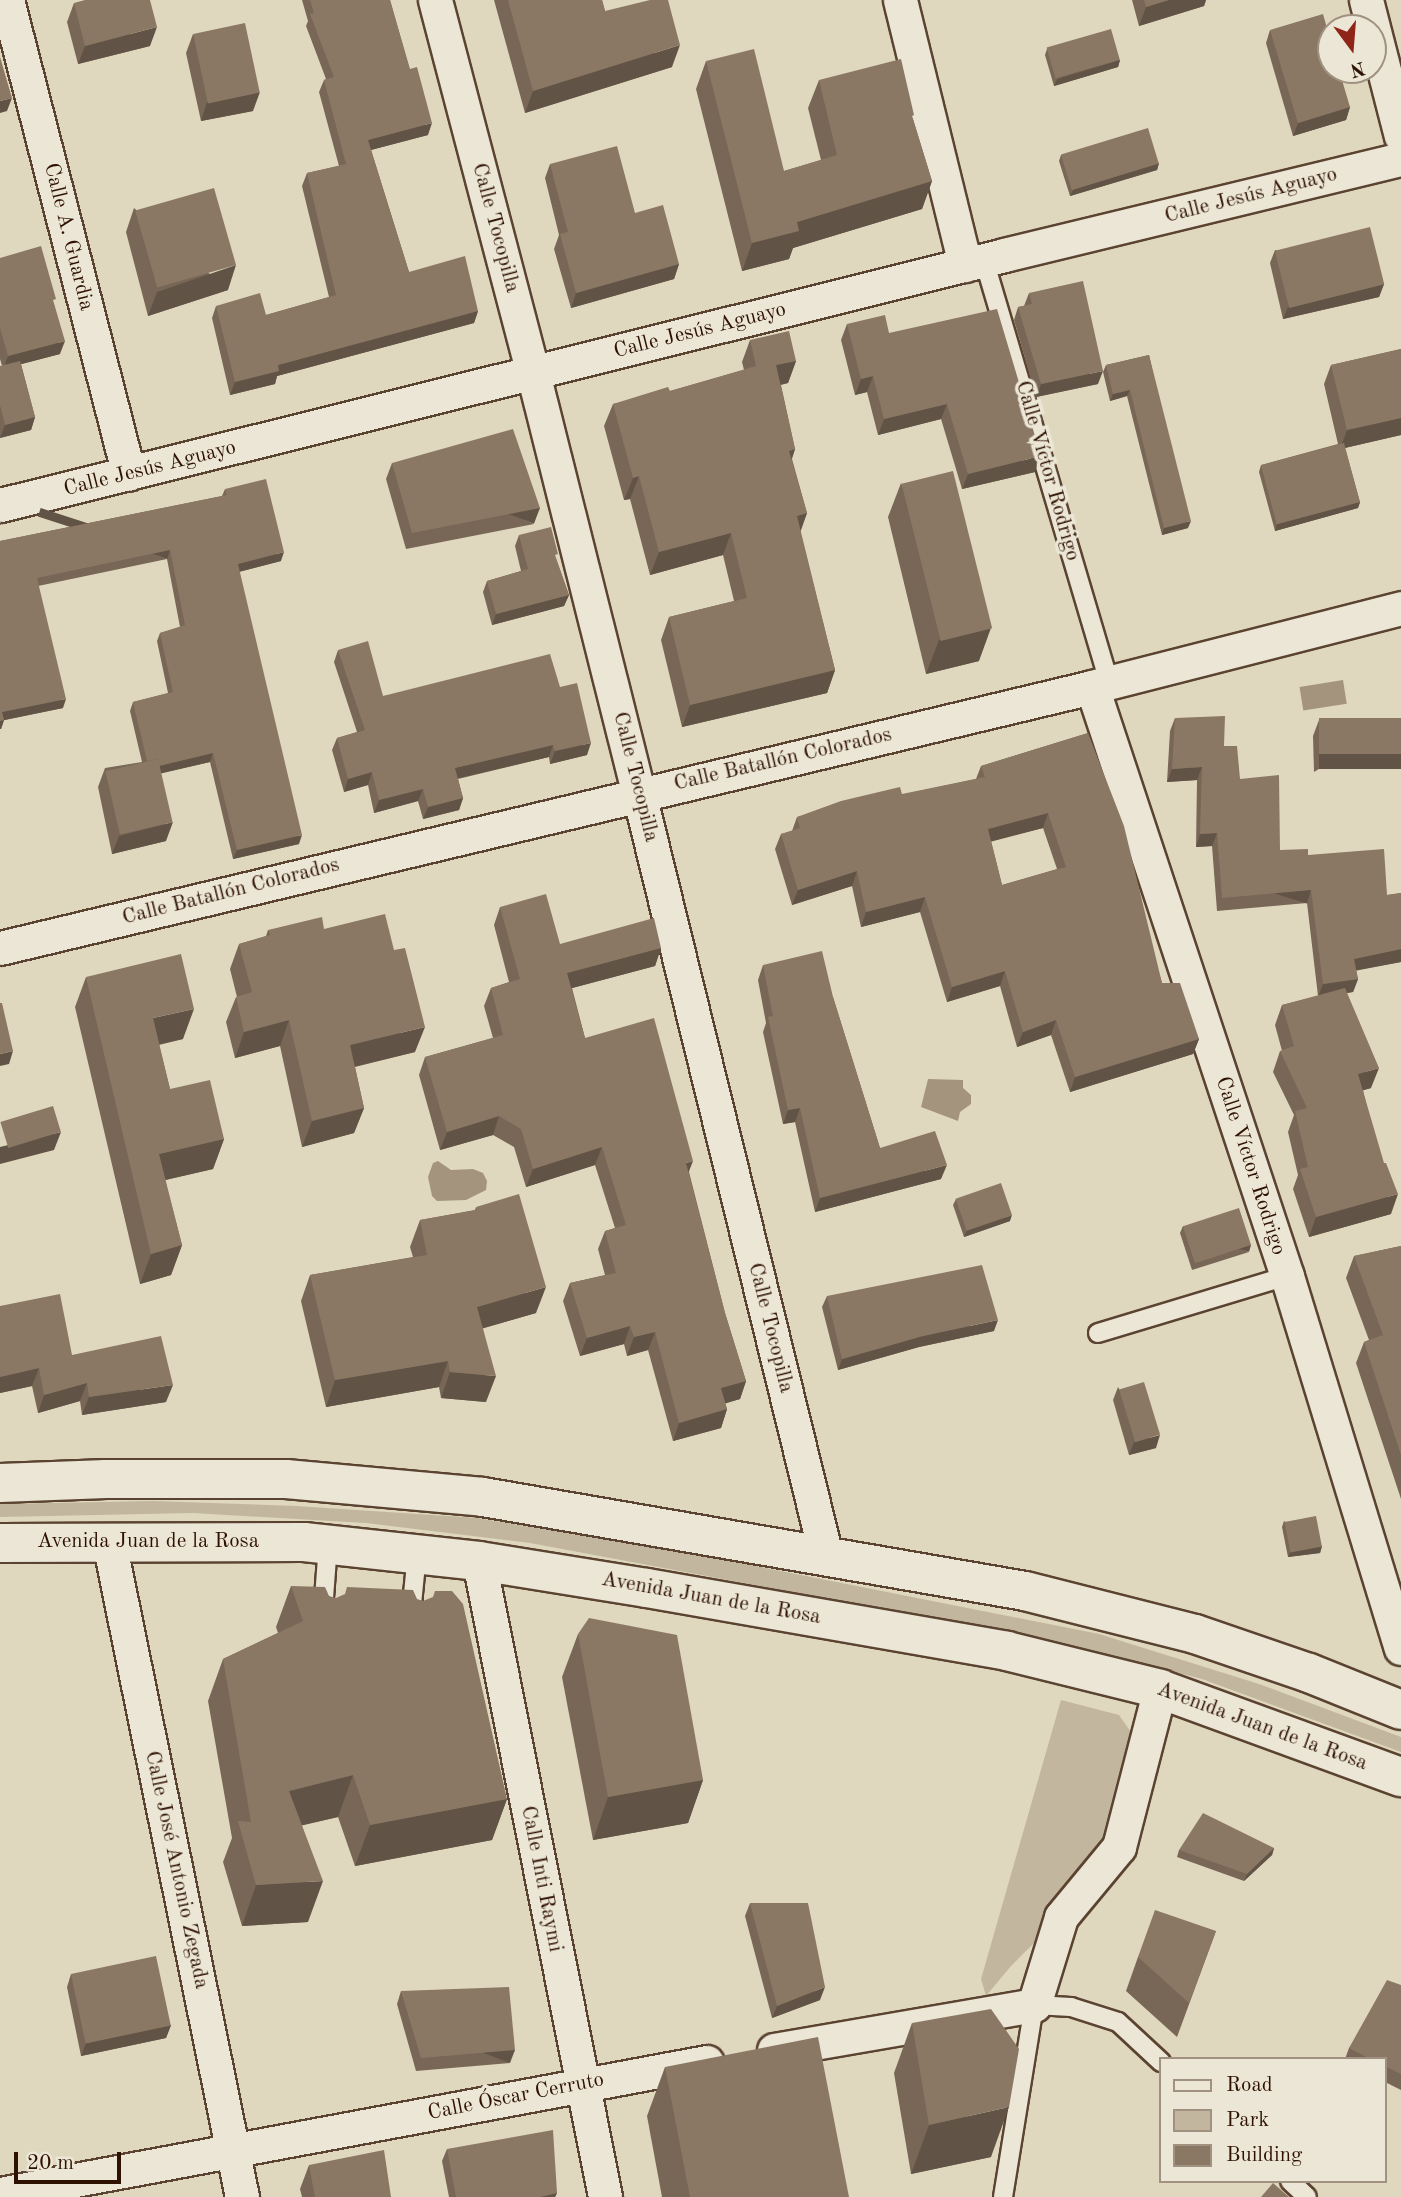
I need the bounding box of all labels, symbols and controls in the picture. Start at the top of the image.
north arrow [1317,14,1387,84]
text: N [1348,57,1367,79]
street label: Calle A. Guardia [37,160,99,314]
street label: Calle Tocopilla [466,160,524,296]
street label: Calle Jesús Aguayo [1162,162,1340,230]
street label: Calle Jesús Aguayo [611,297,789,365]
street label: Calle Víctor Rodrigo [1009,378,1085,564]
street label: Calle Jesús Aguayo [61,435,239,503]
street label: Calle Tocopilla [607,709,663,845]
street label: Calle Batallón Colorados [672,723,894,797]
street label: Calle Batallón Colorados [120,853,342,931]
street label: Calle Víctor Rodrigo [1209,1074,1291,1258]
street label: Calle Tocopilla [742,1260,798,1396]
street label: Avenida Juan de la Rosa [37,1529,259,1555]
street label: Avenida Juan de la Rosa [599,1567,823,1631]
street label: Avenida Juan de la Rosa [1153,1677,1371,1777]
street label: Calle José Antonio Zegada [138,1749,214,1991]
street label: Calle Inti Raymi [514,1804,568,1954]
legend [1160,2057,1387,2183]
street label: Calle Óscar Cerruto [426,2068,606,2126]
text: Road [1226,2075,1273,2096]
text: Park [1226,2110,1269,2131]
scale bar [18,2138,124,2182]
text: Building [1226,2145,1302,2166]
text: 20 m [27,2153,74,2174]

